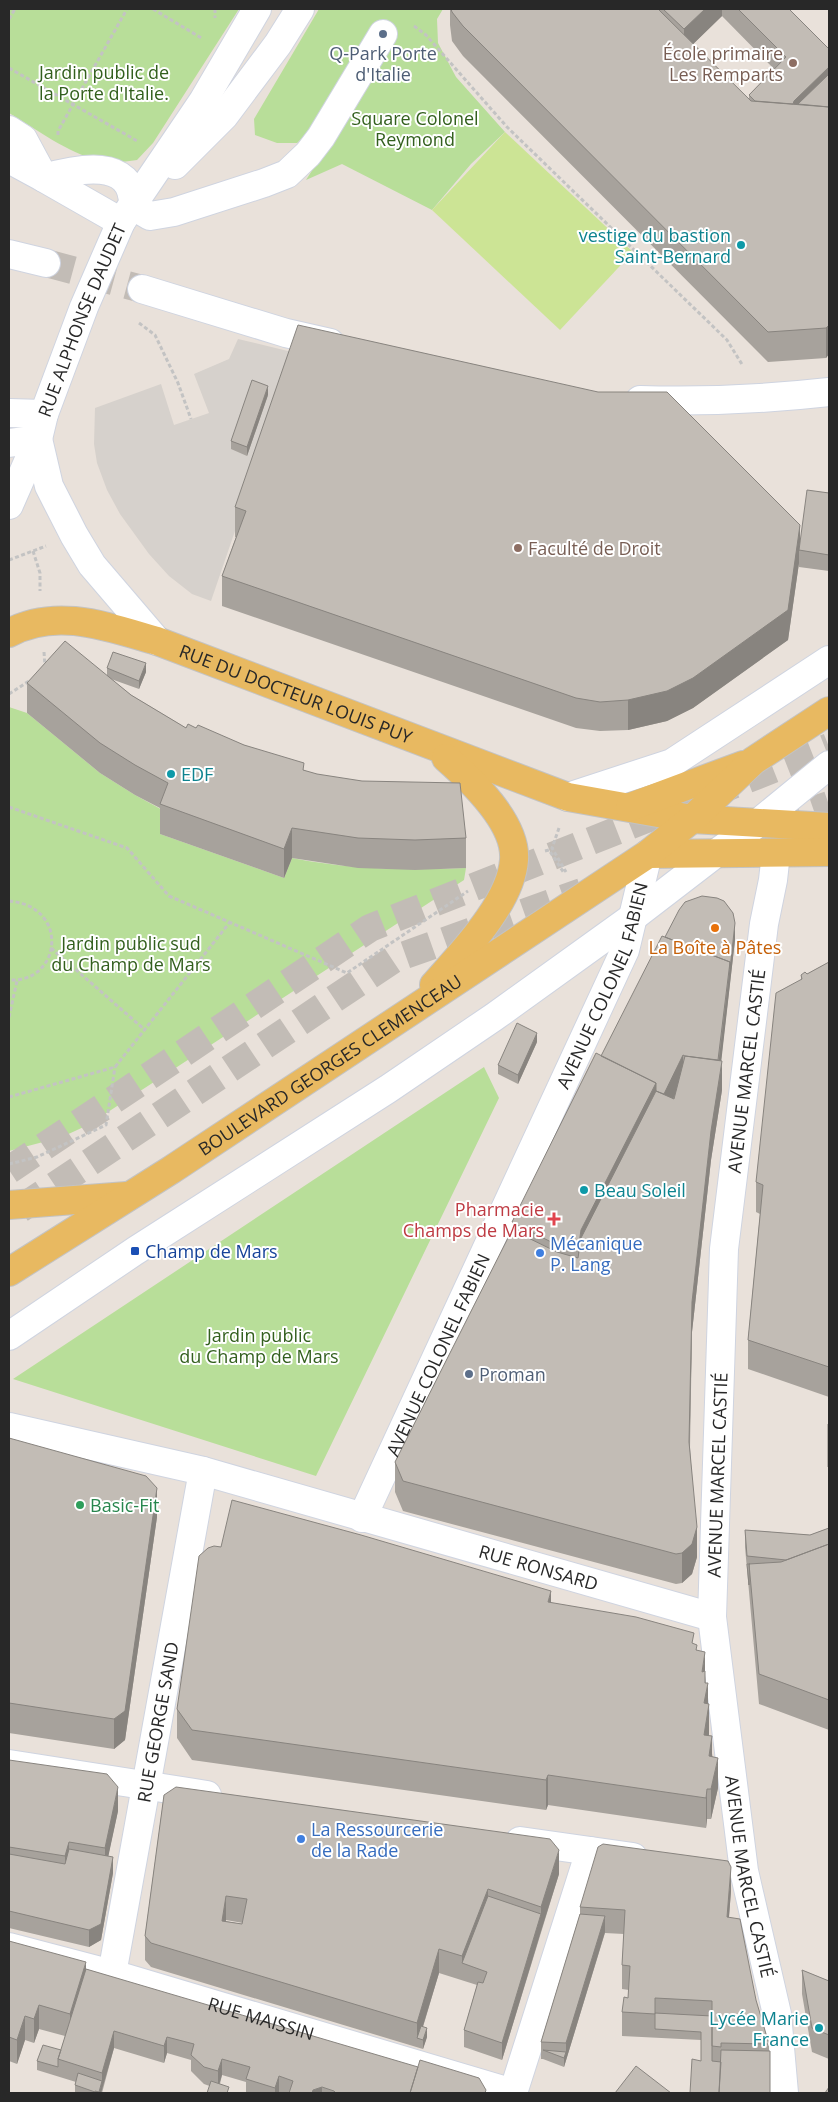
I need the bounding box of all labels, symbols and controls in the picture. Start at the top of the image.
marker: Q-Park Porte d'Italie [377,28,389,40]
place label: Q-Park Porte d'Italie [329,41,437,86]
place label: École primaire Les Remparts [663,41,783,86]
marker: École primaire Les Remparts [787,57,799,69]
park label: Jardin public de la Porte d'Italie. [37,60,169,105]
park label: Square Colonel Reymond [351,106,479,151]
street label: RUE ALPHONSE DAUDET [32,219,131,420]
place label: vestige du bastion Saint-Bernard [579,223,731,268]
marker: vestige du bastion Saint-Bernard [735,239,747,251]
place label: Faculté de Droit [528,536,661,560]
marker: Faculté de Droit [512,542,524,554]
street label: RUE DU DOCTEUR LOUIS PUY [176,639,416,749]
place label: EDF [181,762,213,786]
marker: EDF [165,768,177,780]
street label: AVENUE COLONEL FABIEN [550,880,653,1092]
marker: La Boîte à Pâtes [709,922,721,934]
park label: Jardin public sud du Champ de Mars [51,931,211,976]
place label: La Boîte à Pâtes [649,935,781,959]
street label: AVENUE MARCEL CASTIÉ [722,968,770,1174]
street label: BOULEVARD GEORGES CLEMENCEAU [193,969,466,1161]
place label: Beau Soleil [594,1178,686,1202]
marker: Beau Soleil [578,1184,590,1196]
place label: Pharmacie Champs de Mars [403,1197,544,1242]
marker: Pharmacie Champs de Mars [548,1213,560,1225]
place label: Mécanique P. Lang [550,1231,643,1276]
place label: Champ de Mars [145,1239,278,1263]
marker: Champ de Mars [129,1245,141,1257]
marker: Mécanique P. Lang [534,1247,546,1259]
street label: AVENUE COLONEL FABIEN [380,1249,495,1460]
park label: Jardin public du Champ de Mars [179,1323,339,1368]
place label: Proman [479,1362,546,1386]
marker: Proman [463,1368,475,1380]
street label: AVENUE MARCEL CASTIÉ [701,1372,733,1578]
place label: Basic-Fit [90,1493,159,1517]
marker: Basic-Fit [74,1499,86,1511]
street label: RUE RONSARD [476,1539,601,1596]
street label: RUE GEORGE SAND [131,1640,184,1804]
street label: AVENUE MARCEL CASTIÉ [720,1774,780,1980]
place label: La Ressourcerie de la Rade [311,1817,443,1862]
marker: La Ressourcerie de la Rade [295,1833,307,1845]
street label: RUE MAISSIN [205,1991,317,2045]
place label: Lycée Marie France [709,2006,809,2051]
marker: Lycée Marie France [813,2022,825,2034]

